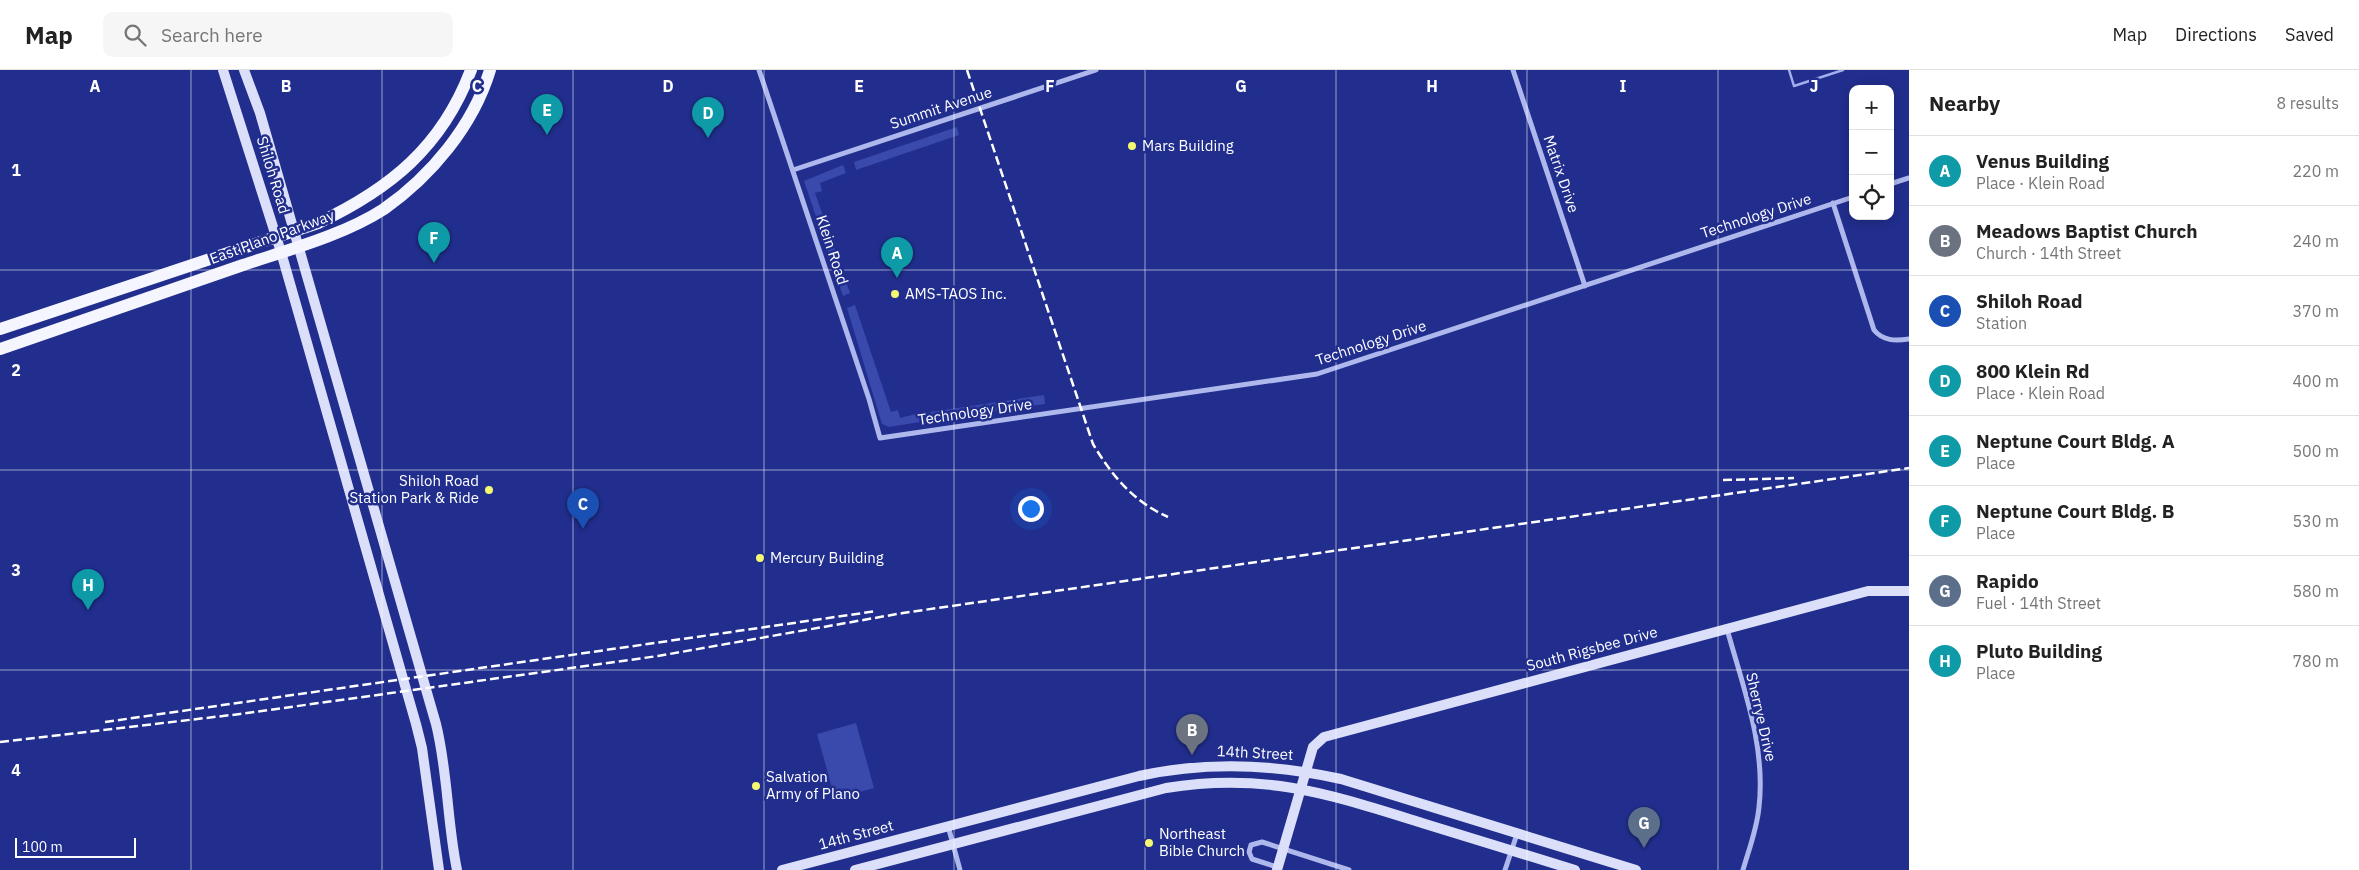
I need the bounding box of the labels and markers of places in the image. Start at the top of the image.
pin: E [531,94,563,135]
pin: D [692,97,724,138]
place label: Mars Building [1142,136,1234,155]
marker: Mars Building [1126,140,1138,152]
pin: F [418,222,450,263]
pin: A [881,237,913,278]
place label: AMS-TAOS Inc. [905,284,1007,303]
marker: AMS-TAOS Inc. [889,288,901,300]
place label: Shiloh Road Station Park & Ride [349,471,479,507]
marker: Shiloh Road Station Park & Ride [483,484,495,496]
pin: C [567,488,599,529]
place label: Mercury Building [770,548,884,567]
marker: Mercury Building [754,552,766,564]
pin: H [72,569,104,610]
pin: B [1176,714,1208,755]
place label: Salvation Army of Plano [766,767,860,803]
marker: Salvation Army of Plano [750,780,762,792]
pin: G [1628,807,1660,848]
place label: Northeast Bible Church [1159,824,1245,860]
marker: Northeast Bible Church [1143,837,1155,849]

